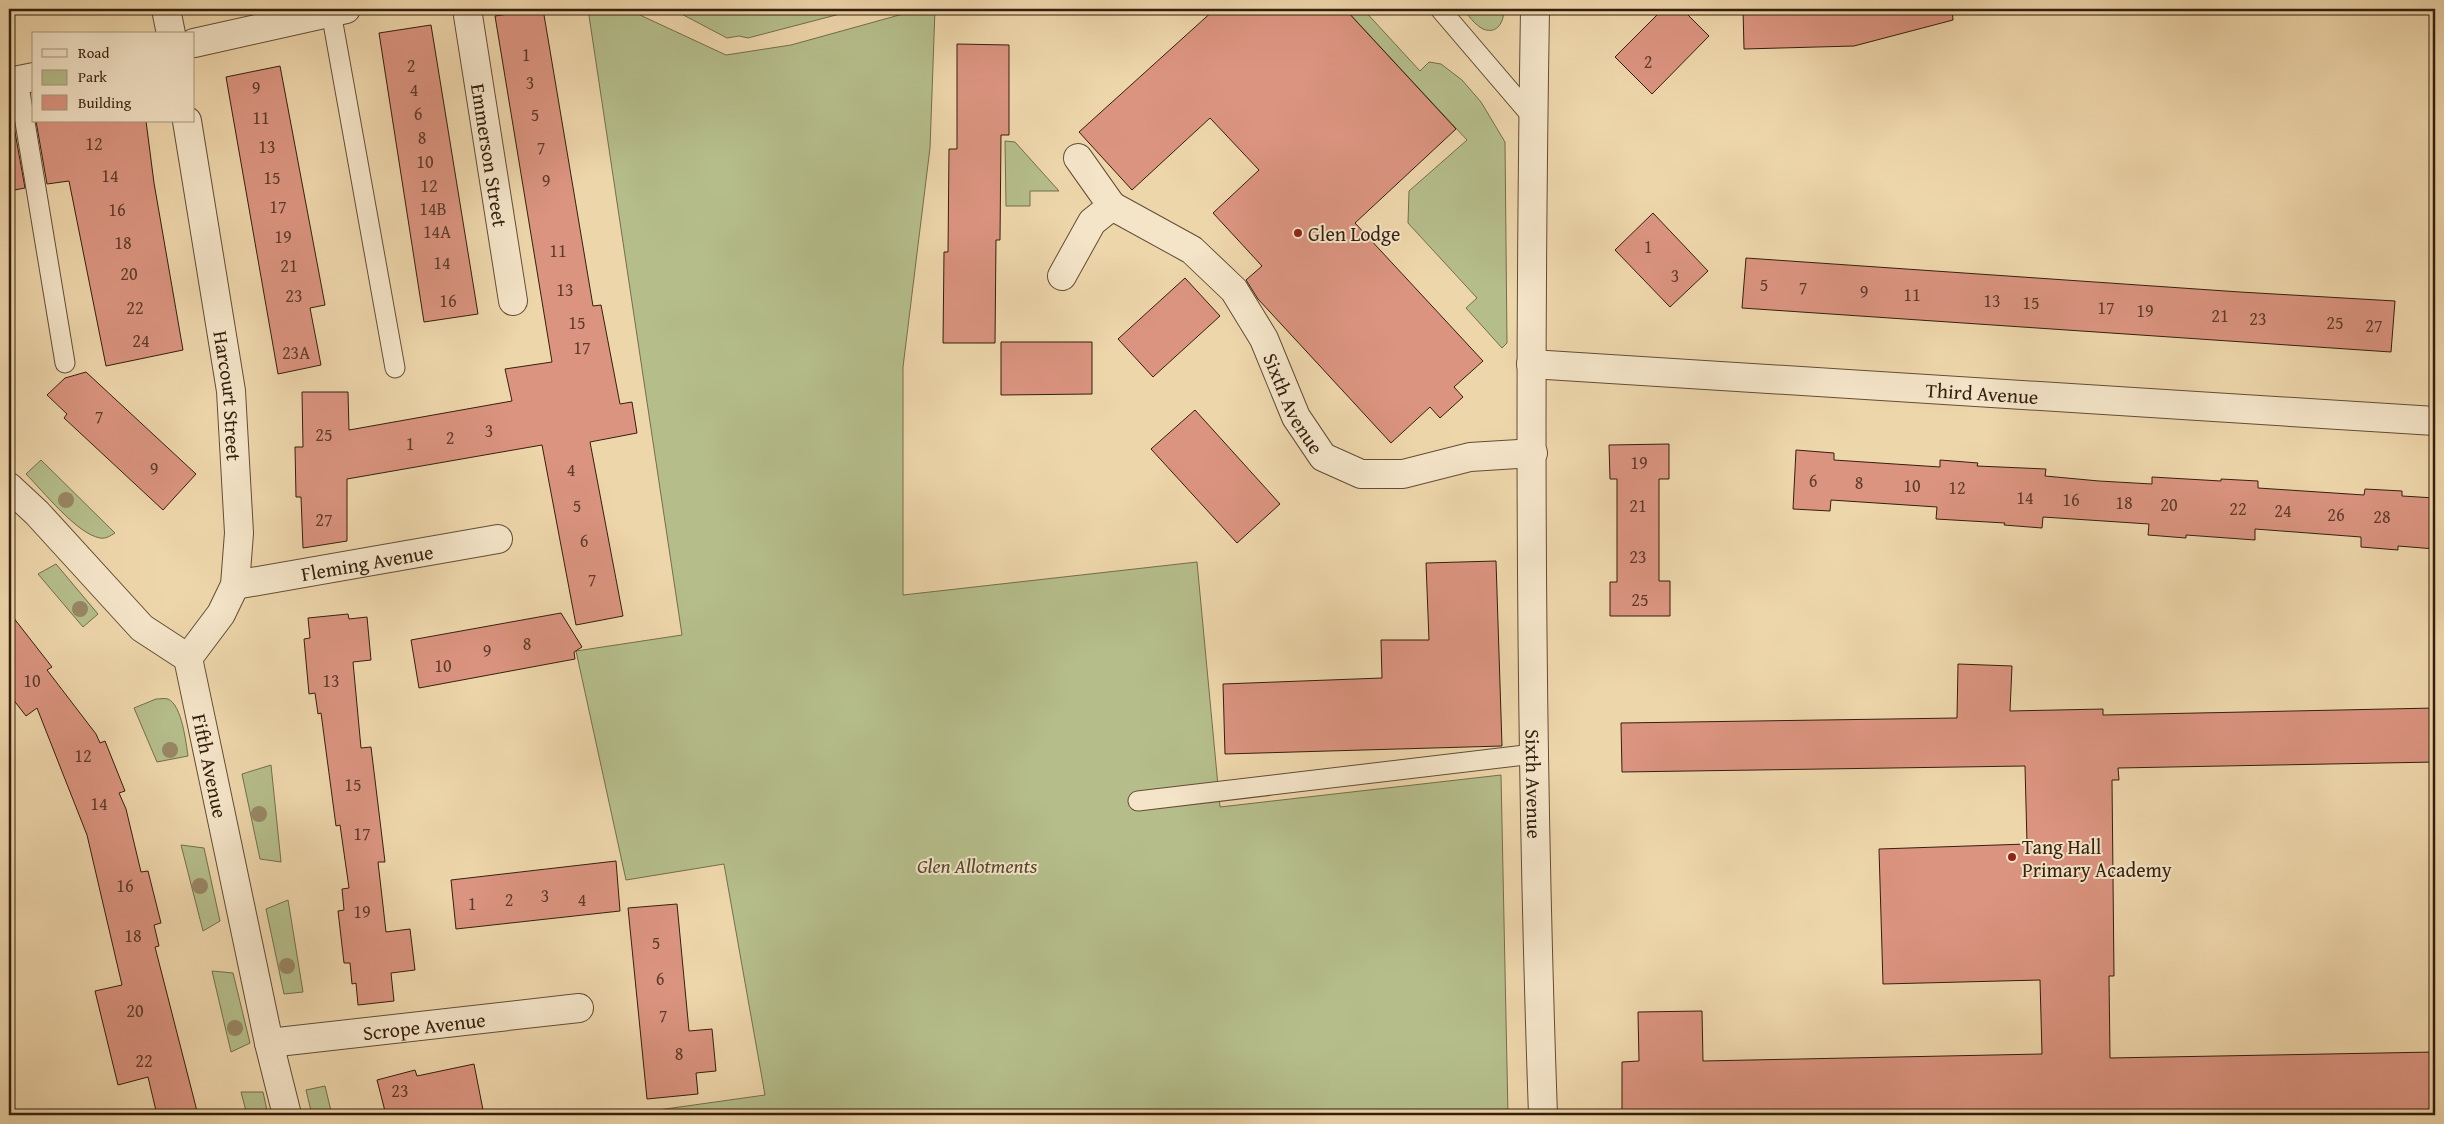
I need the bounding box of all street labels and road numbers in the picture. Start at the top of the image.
street label: Emmerson Street [464,81,516,229]
street label: Harcourt Street [207,328,249,462]
street label: Sixth Avenue [1257,348,1331,459]
street label: Third Avenue [1925,374,2039,410]
street label: Fleming Avenue [299,536,435,588]
street label: Fifth Avenue [186,711,236,821]
street label: Sixth Avenue [1519,729,1550,839]
street label: Scrope Avenue [361,1004,487,1047]

